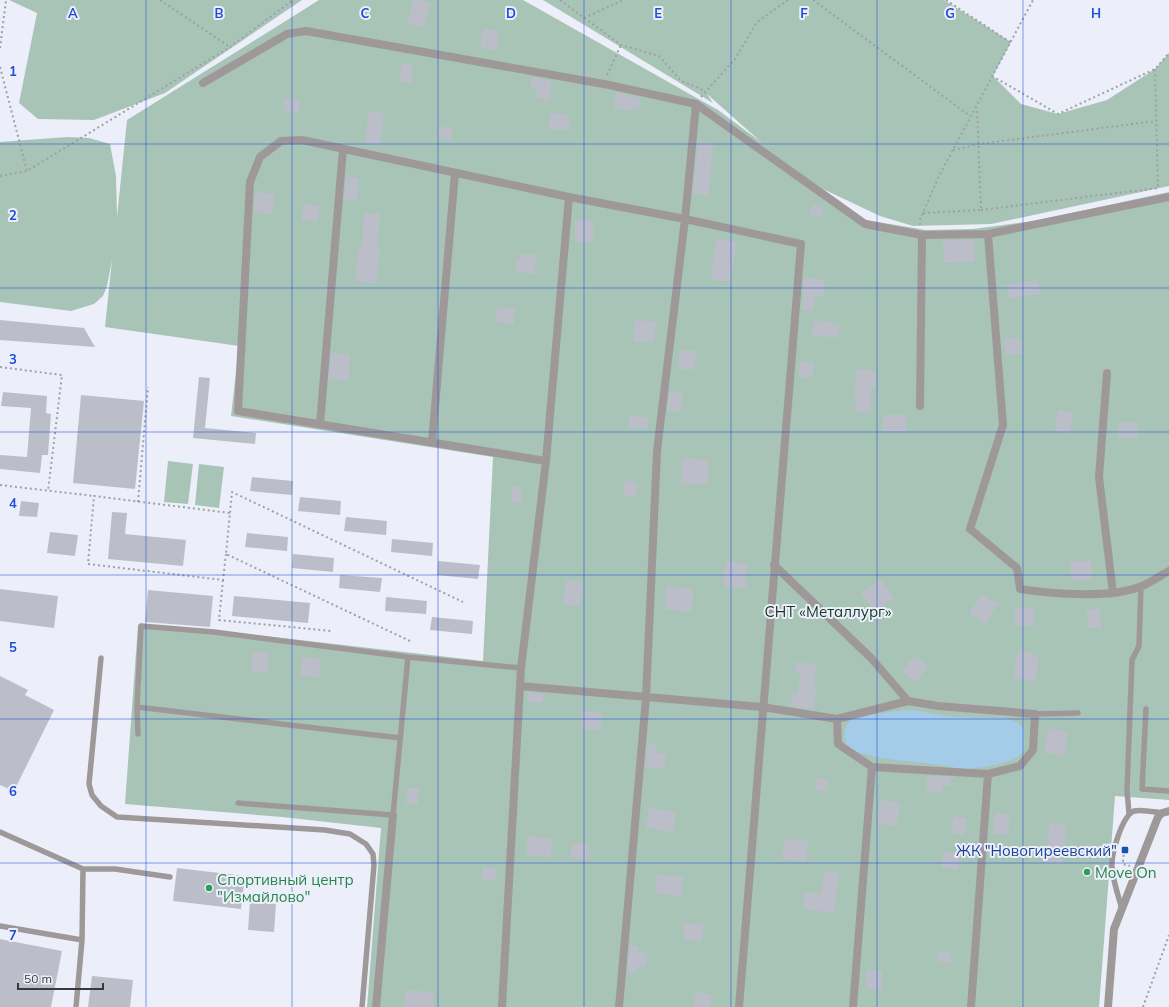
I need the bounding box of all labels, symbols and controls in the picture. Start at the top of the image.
text: A [68,5,78,21]
text: B [215,5,224,21]
text: C [361,5,370,21]
text: D [506,5,516,21]
text: E [654,5,662,21]
text: F [800,5,808,21]
text: G [945,5,955,21]
text: H [1091,5,1101,21]
text: 1 [9,63,17,79]
text: 2 [9,207,17,223]
text: 3 [9,351,17,367]
text: 4 [9,495,17,511]
park label: СНТ «Металлург» [765,602,892,621]
text: 5 [9,639,17,655]
text: 6 [9,783,17,799]
place label: ЖК "Новогиреевский" [956,841,1117,860]
marker: ЖК "Новогиреевский" [1120,845,1130,855]
place label: Move On [1095,863,1157,882]
marker: Move On [1082,867,1092,877]
place label: Спортивный центр "Измайлово" [217,870,354,906]
marker: Спортивный центр "Измайлово" [204,883,214,893]
text: 7 [9,927,17,943]
scale bar [18,965,103,991]
text: 50 m [24,971,52,986]

